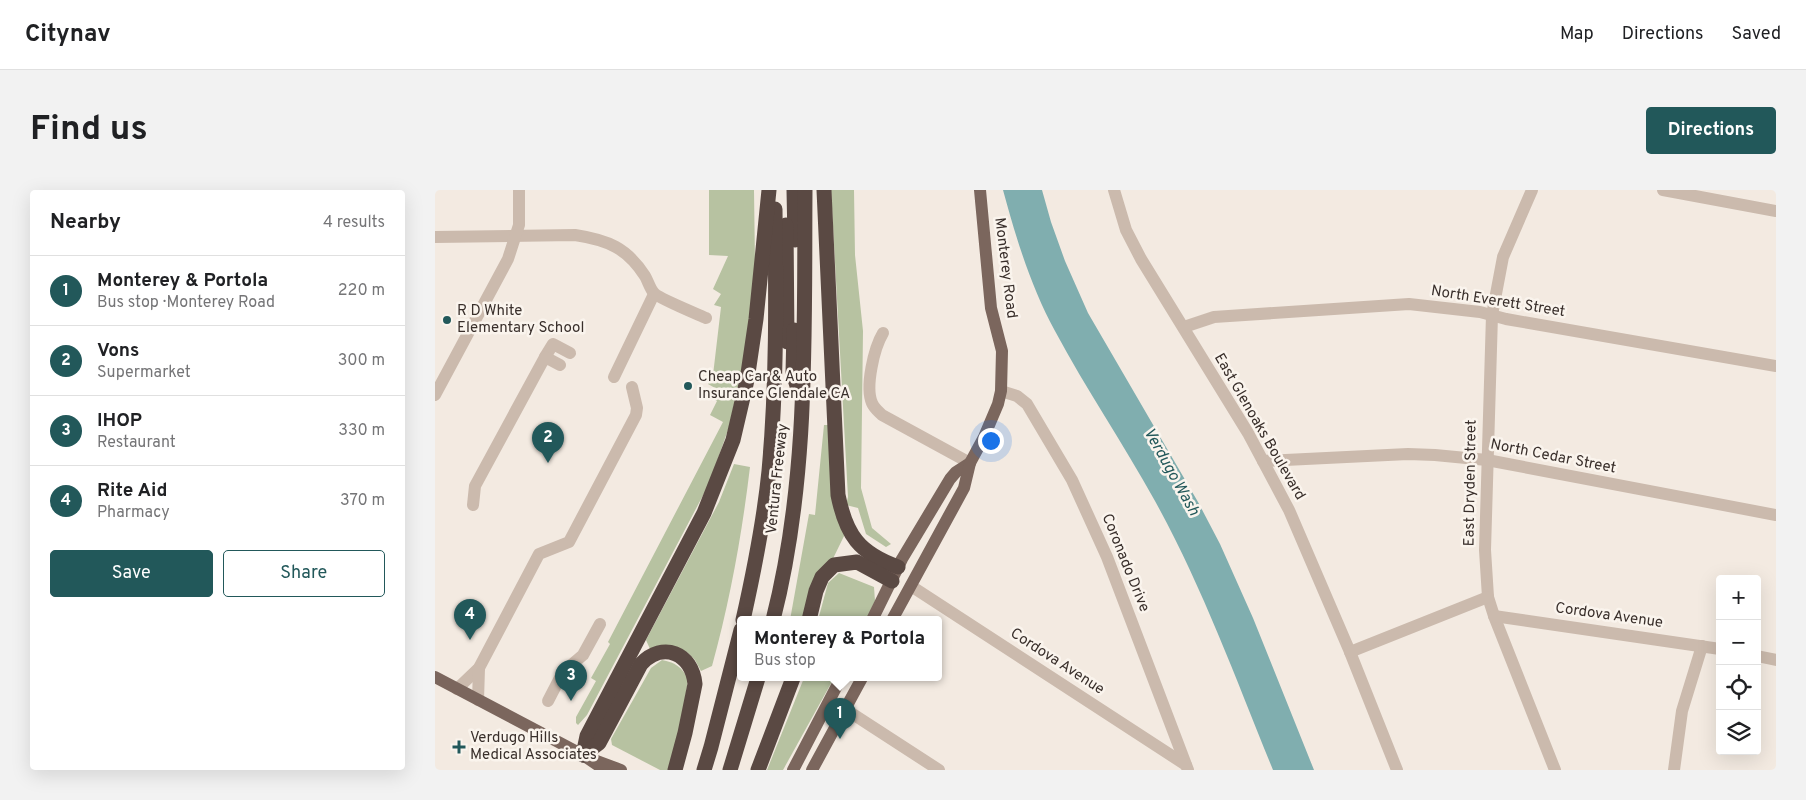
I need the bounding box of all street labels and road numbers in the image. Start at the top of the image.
street label: Monterey Road [989,216,1021,320]
street label: North Everett Street [1430,282,1566,322]
street label: East Glenoaks Boulevard [1209,350,1309,504]
street label: East Dryden Street [1460,419,1482,547]
street label: Ventura Freeway [763,423,793,535]
street label: North Cedar Street [1489,435,1617,479]
street label: Coronado Drive [1097,511,1153,615]
street label: Cordova Avenue [1554,599,1664,633]
street label: Cordova Avenue [1006,624,1108,700]

